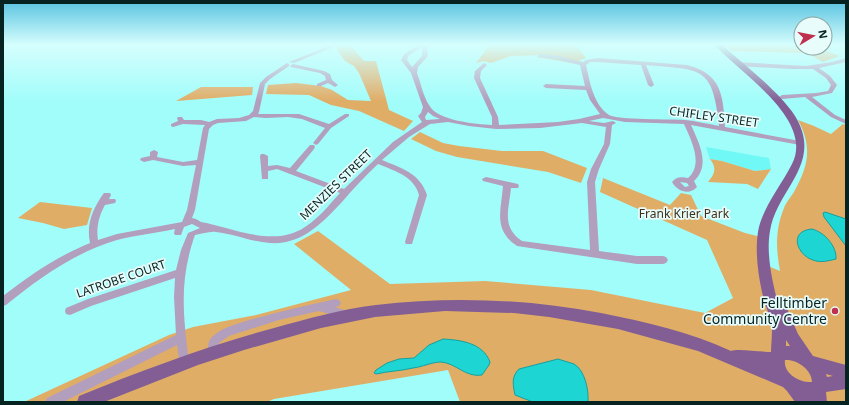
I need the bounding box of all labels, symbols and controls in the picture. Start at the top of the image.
north arrow [793,16,833,56]
text: N [815,28,832,40]
street label: CHIFLEY STREET [668,102,760,131]
street label: MENZIES STREET [296,145,376,224]
park label: Frank Krier Park [639,205,730,222]
street label: LATROBE COURT [74,255,168,302]
place label: Felltimber Community Centre [703,293,827,328]
marker: Felltimber Community Centre [830,306,840,316]

